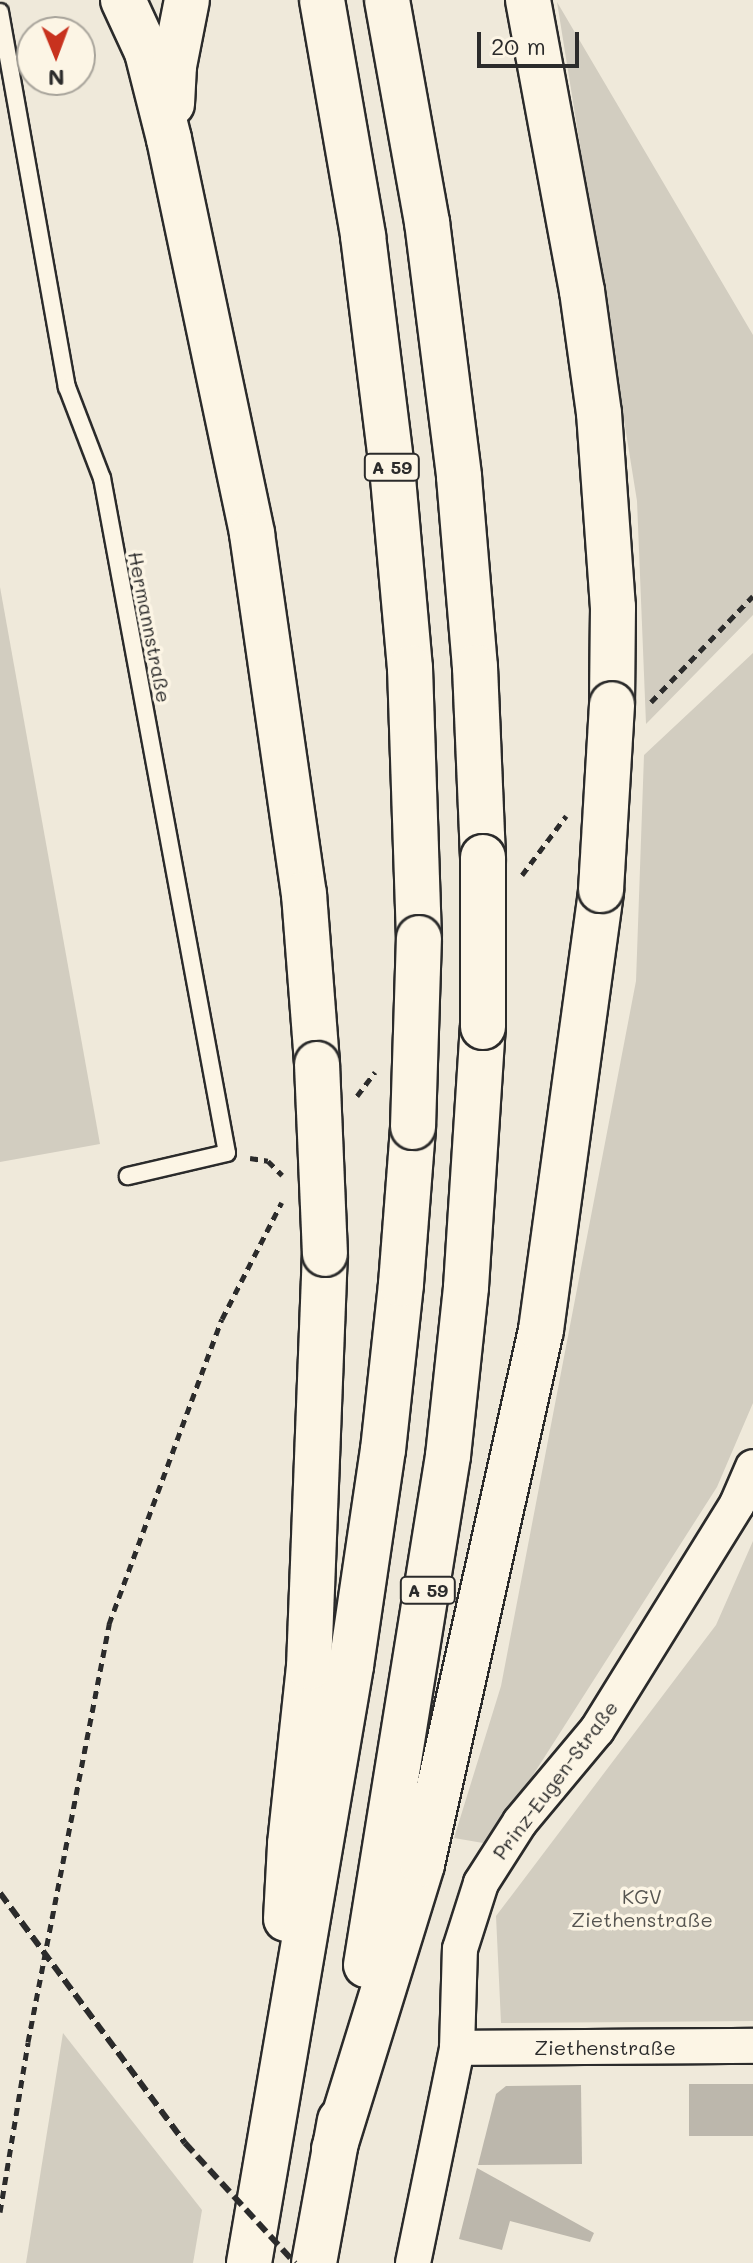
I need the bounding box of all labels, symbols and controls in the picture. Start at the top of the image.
north arrow [16,16,96,96]
scale bar [481,16,583,66]
text: 20 m [491,30,546,61]
text: N [48,64,65,93]
road number: A 59 [362,453,422,481]
street label: Hermannstraße [124,549,176,705]
road number: A 59 [398,1576,458,1604]
street label: Prinz-Eugen-Straße [487,1696,623,1864]
park label: KGV Ziethenstraße [571,1885,713,1932]
street label: Ziethenstraße [534,2035,676,2059]

